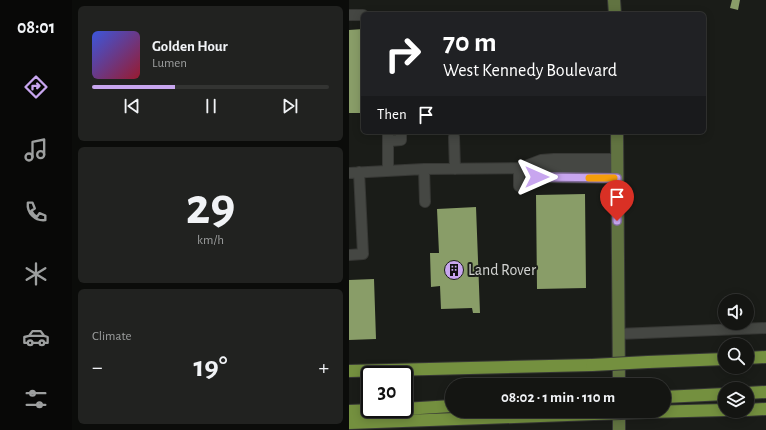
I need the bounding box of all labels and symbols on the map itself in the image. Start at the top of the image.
position arrow [516,156,558,198]
pin [600,180,634,221]
building icon: Land Rover [443,259,465,281]
place label: Land Rover [468,262,537,278]
speed limit sign: 30 [361,366,413,418]

